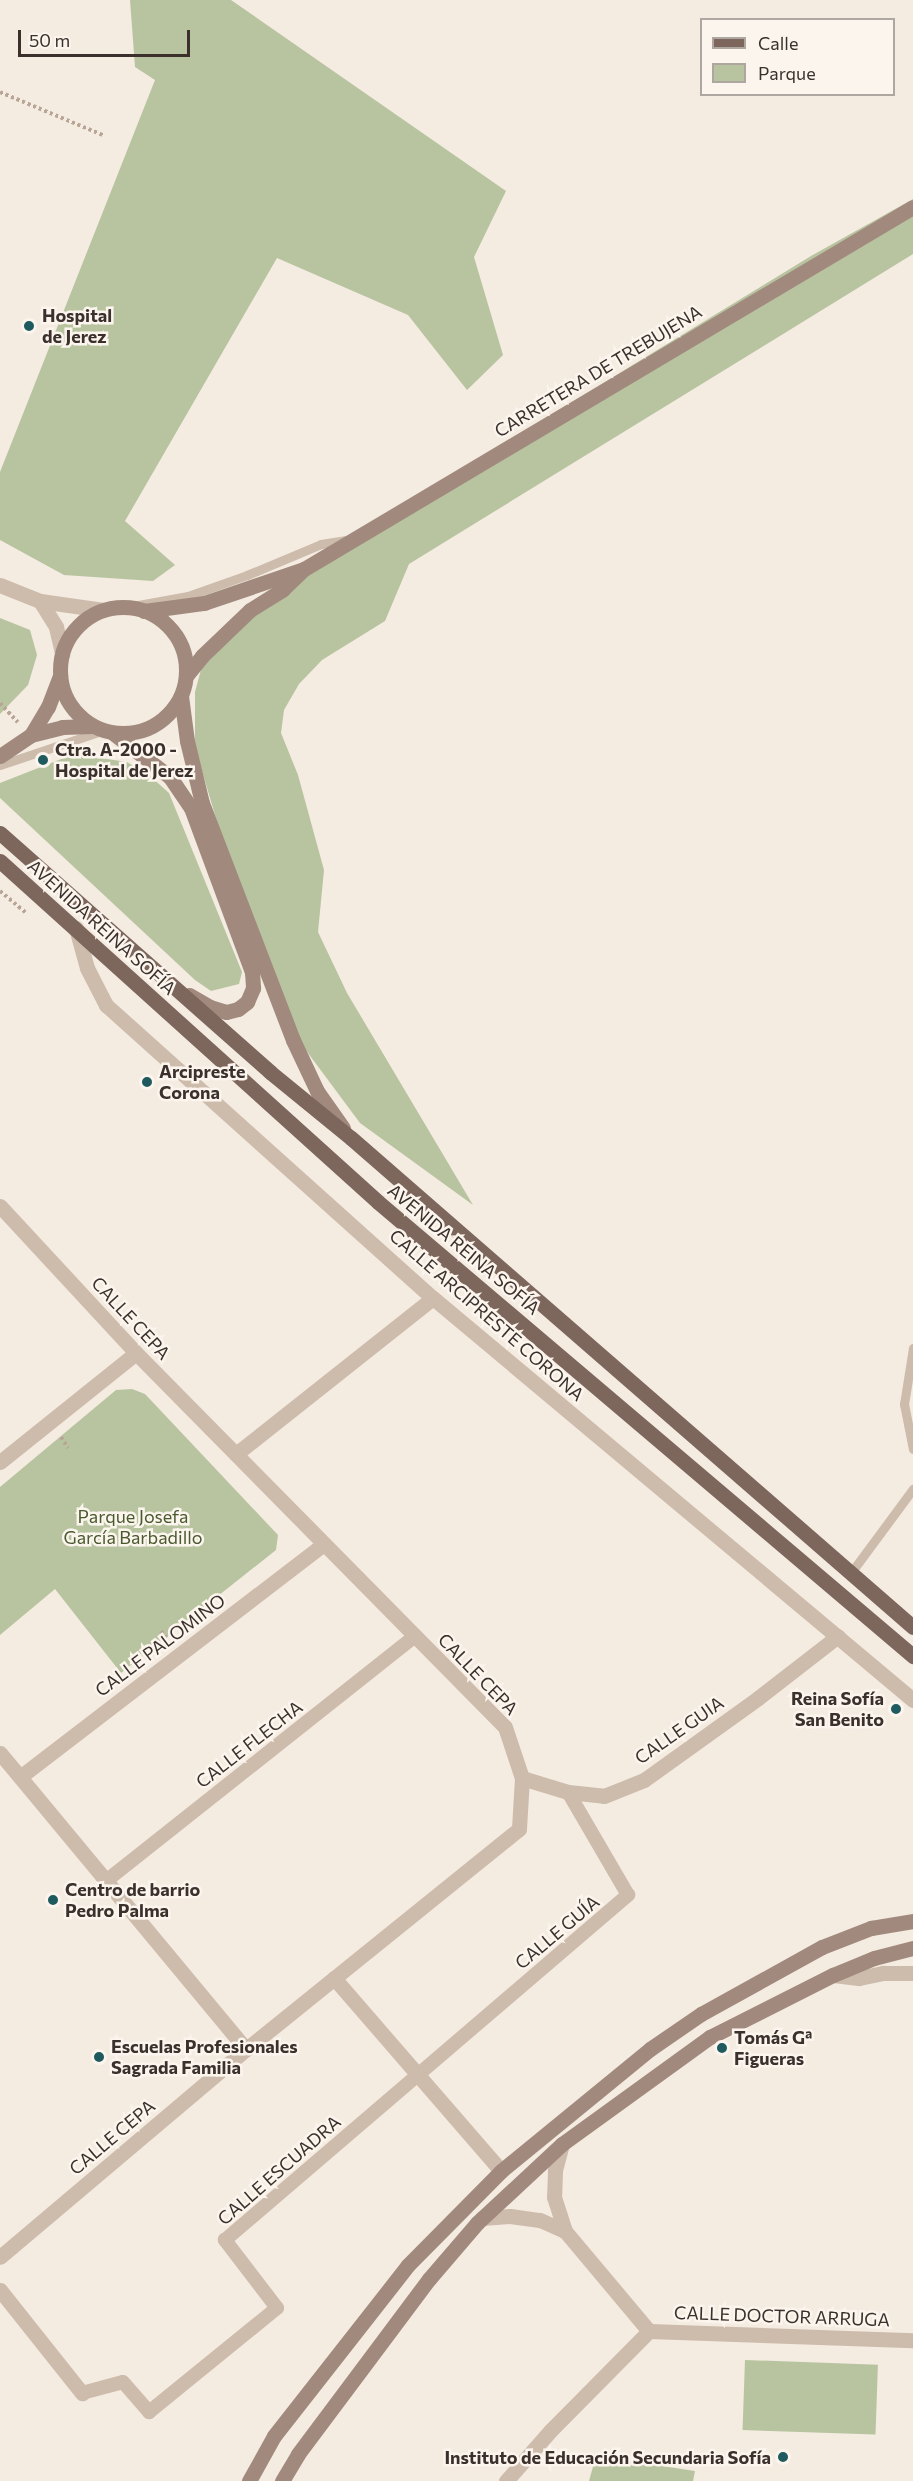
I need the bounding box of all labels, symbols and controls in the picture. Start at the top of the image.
scale bar [21,18,194,56]
legend [700,18,895,96]
text: 50 m [29,29,70,51]
text: Calle [758,32,798,54]
text: Parque [758,62,816,84]
street label: CARRETERA DE TREBUJENA [490,300,706,442]
place label: Hospital de Jerez [42,305,112,348]
marker: Hospital de Jerez [20,317,38,335]
place label: Ctra. A-2000 - Hospital de Jerez [55,739,193,782]
marker: Ctra. A-2000 - Hospital de Jerez [36,753,50,767]
street label: AVENIDA REINA SOFÍA [24,855,180,999]
place label: Arcipreste Corona [159,1061,245,1104]
marker: Arcipreste Corona [140,1075,154,1089]
street label: AVENIDA REINA SOFÍA [384,1179,544,1319]
street label: CALLE ARCIPRESTE CORONA [385,1225,589,1405]
street label: CALLE CEPA [87,1272,175,1364]
park label: Parque Josefa García Barbadillo [63,1506,203,1549]
street label: CALLE PALOMINO [91,1589,229,1701]
street label: CALLE CEPA [434,1629,522,1719]
place label: Reina Sofía San Benito [791,1688,884,1730]
street label: CALLE GUIA [631,1692,727,1768]
street label: CALLE FLECHA [192,1696,306,1792]
marker: Reina Sofía San Benito [889,1702,903,1716]
place label: Centro de barrio Pedro Palma [65,1879,200,1922]
street label: CALLE GUÍA [510,1891,604,1973]
marker: Centro de barrio Pedro Palma [46,1893,60,1907]
place label: Tomás Gª Figueras [734,2027,812,2070]
place label: Escuelas Profesionales Sagrada Familia [111,2036,298,2078]
marker: Tomás Gª Figueras [715,2041,729,2055]
marker: Escuelas Profesionales Sagrada Familia [92,2050,106,2064]
street label: CALLE CEPA [65,2095,159,2179]
street label: CALLE ESCUADRA [213,2111,345,2229]
street label: CALLE DOCTOR ARRUGA [674,2301,890,2331]
place label: Instituto de Educación Secundaria Sofía [444,2446,771,2468]
marker: Instituto de Educación Secundaria Sofía [776,2450,790,2464]

